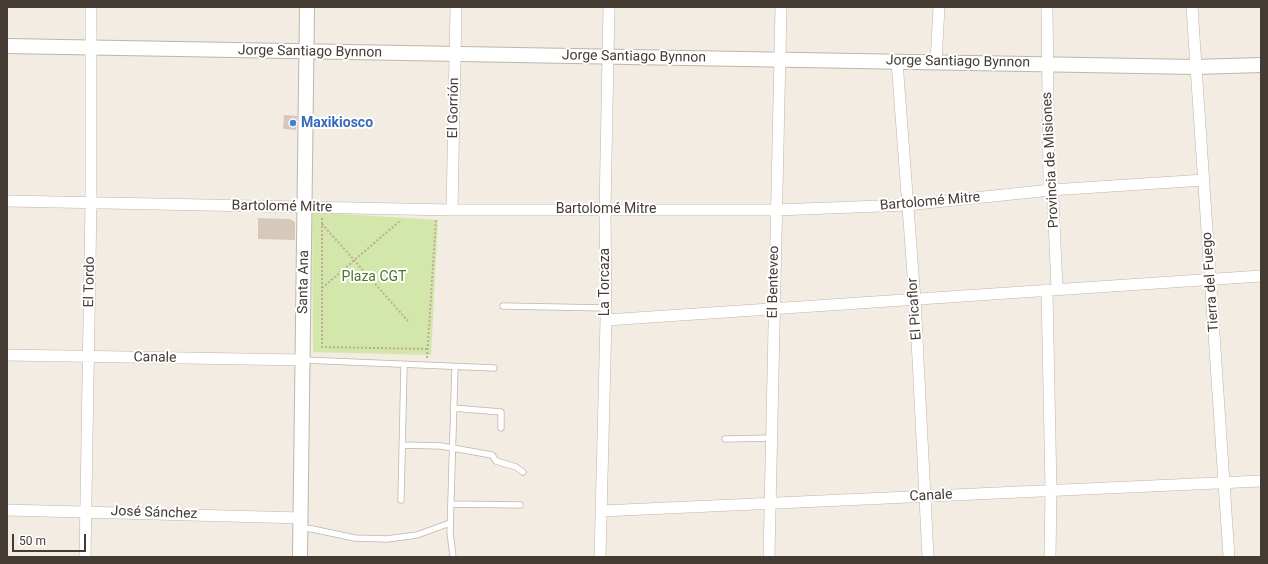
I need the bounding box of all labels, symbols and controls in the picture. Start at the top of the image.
street label: Jorge Santiago Bynnon [238,42,382,62]
street label: Jorge Santiago Bynnon [562,47,706,67]
street label: Jorge Santiago Bynnon [886,52,1030,72]
street label: El Gorrión [445,77,463,139]
street label: Provincia de Misiones [1039,91,1063,229]
place label: Maxikiosco [301,115,373,131]
marker: Maxikiosco [288,118,298,128]
street label: Bartolomé Mitre [879,189,981,215]
street label: Bartolomé Mitre [232,198,332,216]
street label: Bartolomé Mitre [556,201,656,217]
street label: Tierra del Fuego [1199,231,1223,333]
street label: El Benteveo [765,245,783,319]
street label: La Torcaza [597,248,613,316]
street label: Santa Ana [295,250,313,314]
street label: El Tordo [81,256,99,308]
park label: Plaza CGT [342,269,406,285]
street label: El Picaflor [904,277,926,341]
street label: Canale [133,349,177,367]
street label: Canale [909,486,953,506]
street label: José Sánchez [110,503,198,523]
scale bar [14,526,88,552]
text: 50 m [19,534,46,548]

